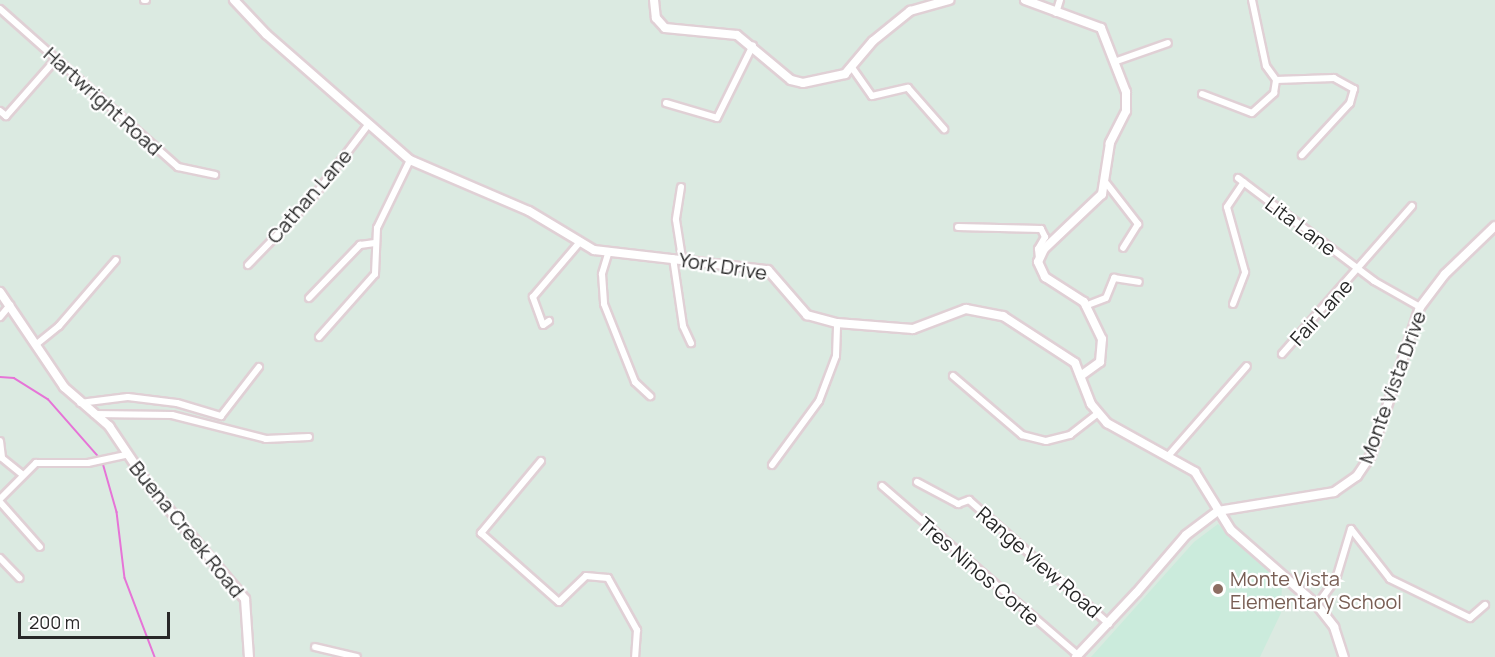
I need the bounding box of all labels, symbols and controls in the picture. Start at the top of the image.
street label: Hartwright Road [39,42,167,160]
street label: Cathan Lane [262,144,356,248]
street label: Lita Lane [1261,191,1341,261]
street label: York Drive [677,247,769,285]
street label: Fair Lane [1285,274,1357,350]
street label: Monte Vista Drive [1353,307,1431,467]
street label: Buena Creek Road [125,456,249,602]
street label: Range View Road [972,501,1106,623]
street label: Tres Ninos Corte [913,512,1045,630]
place label: Monte Vista Elementary School [1230,566,1402,613]
marker: Monte Vista Elementary School [1211,582,1225,596]
scale bar [21,600,172,638]
text: 200 m [29,610,80,634]

